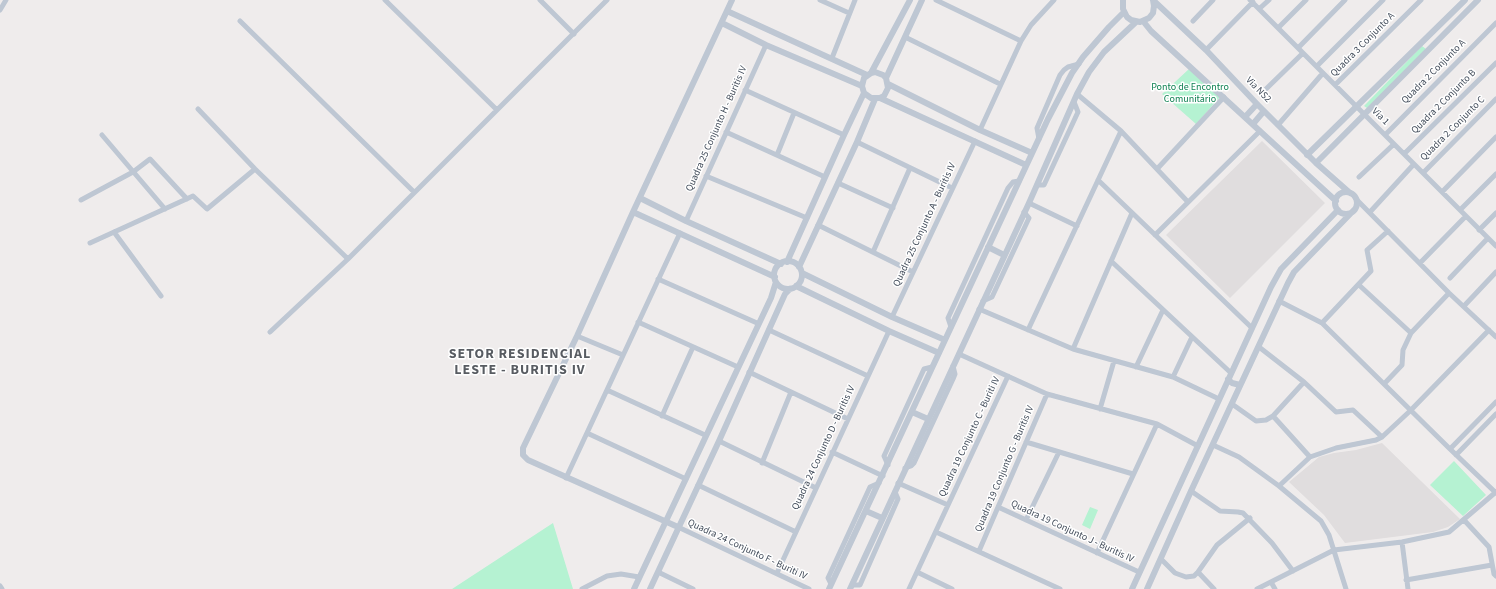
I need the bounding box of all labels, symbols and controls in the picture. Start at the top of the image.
street label: Quadra 3 Conjunto A [1328,10,1398,80]
street label: Quadra 2 Conjunto A [1399,37,1469,107]
street label: Quadra 25 Conjunto H - Buritis IV [684,64,750,194]
street label: Quadra 2 Conjunto B [1409,67,1479,137]
street label: Via NS2 [1243,75,1273,105]
park label: Ponto de Encontro Comunitário [1151,82,1229,106]
street label: Quadra 2 Conjunto C [1418,94,1488,164]
street label: Via 1 [1369,106,1391,128]
street label: Quadra 25 Conjunto A - Buritis IV [891,161,959,289]
district label: SETOR RESIDENCIAL LESTE - BURITIS IV [449,347,591,380]
street label: Quadra 19 Conjunto C - Buriti IV [937,375,1003,499]
street label: Quadra 24 Conjunto D - Buritis IV [790,384,858,512]
street label: Quadra 19 Conjunto G - Buritis IV [973,404,1037,534]
street label: Quadra 19 Conjunto J - Buritis IV [1009,498,1135,566]
street label: Quadra 24 Conjunto F - Buriti IV [685,517,809,583]

